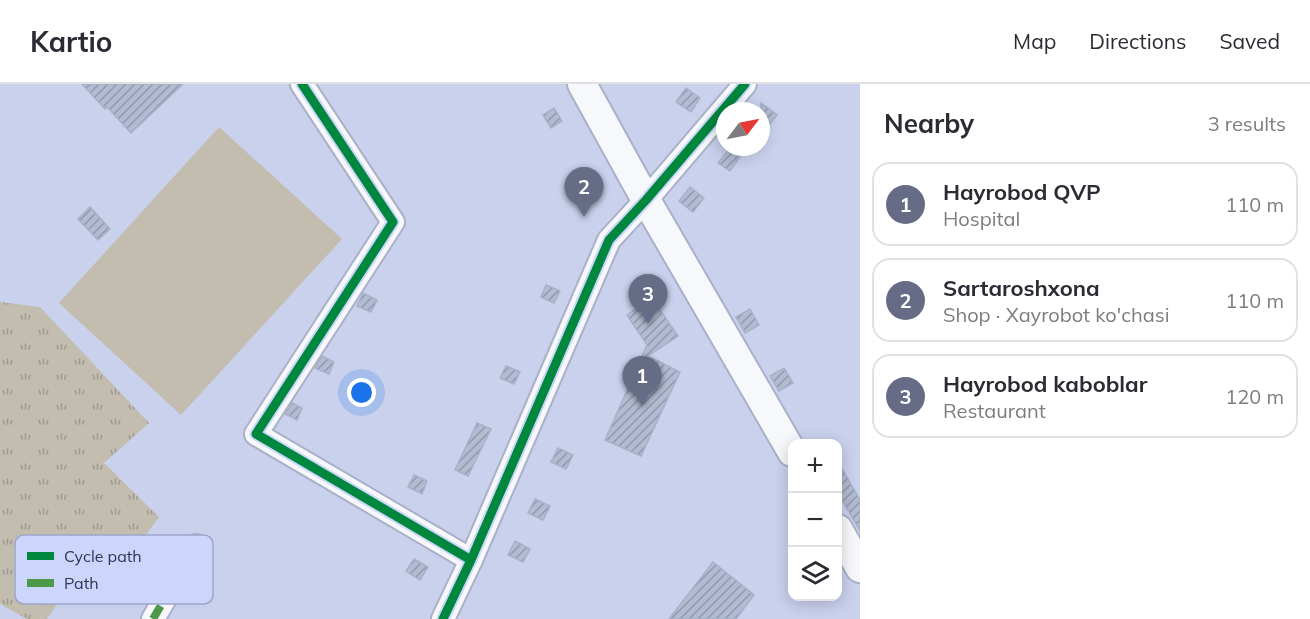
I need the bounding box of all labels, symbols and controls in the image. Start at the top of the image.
text: Kartio [30,24,112,59]
text: Map [1013,28,1056,54]
text: Directions [1089,28,1186,54]
text: Saved [1219,28,1280,54]
north arrow [716,102,770,156]
text: Nearby [884,107,974,140]
text: 3 results [1208,111,1286,136]
pin: 2 [564,168,604,217]
text: Hayrobod QVP [943,178,1101,206]
text: 1 [900,192,912,217]
text: 110 m [1225,192,1284,217]
text: Hospital [943,206,1020,231]
pin: 3 [628,274,668,324]
text: Sartaroshxona [943,274,1100,302]
text: 2 [900,288,912,313]
text: 110 m [1225,288,1284,313]
text: Shop · Xayrobot ko'chasi [943,302,1170,327]
pin: 1 [622,356,662,406]
text: Hayrobod kaboblar [943,370,1147,398]
your location [347,378,376,407]
text: 3 [900,384,912,409]
text: 120 m [1225,384,1284,409]
text: Restaurant [943,398,1046,423]
map controls [788,439,842,601]
button: + [788,439,842,493]
button: − [788,493,842,547]
legend [15,535,213,604]
text: Cycle path [64,546,142,566]
button: layers [788,547,842,601]
text: Path [64,573,99,593]

